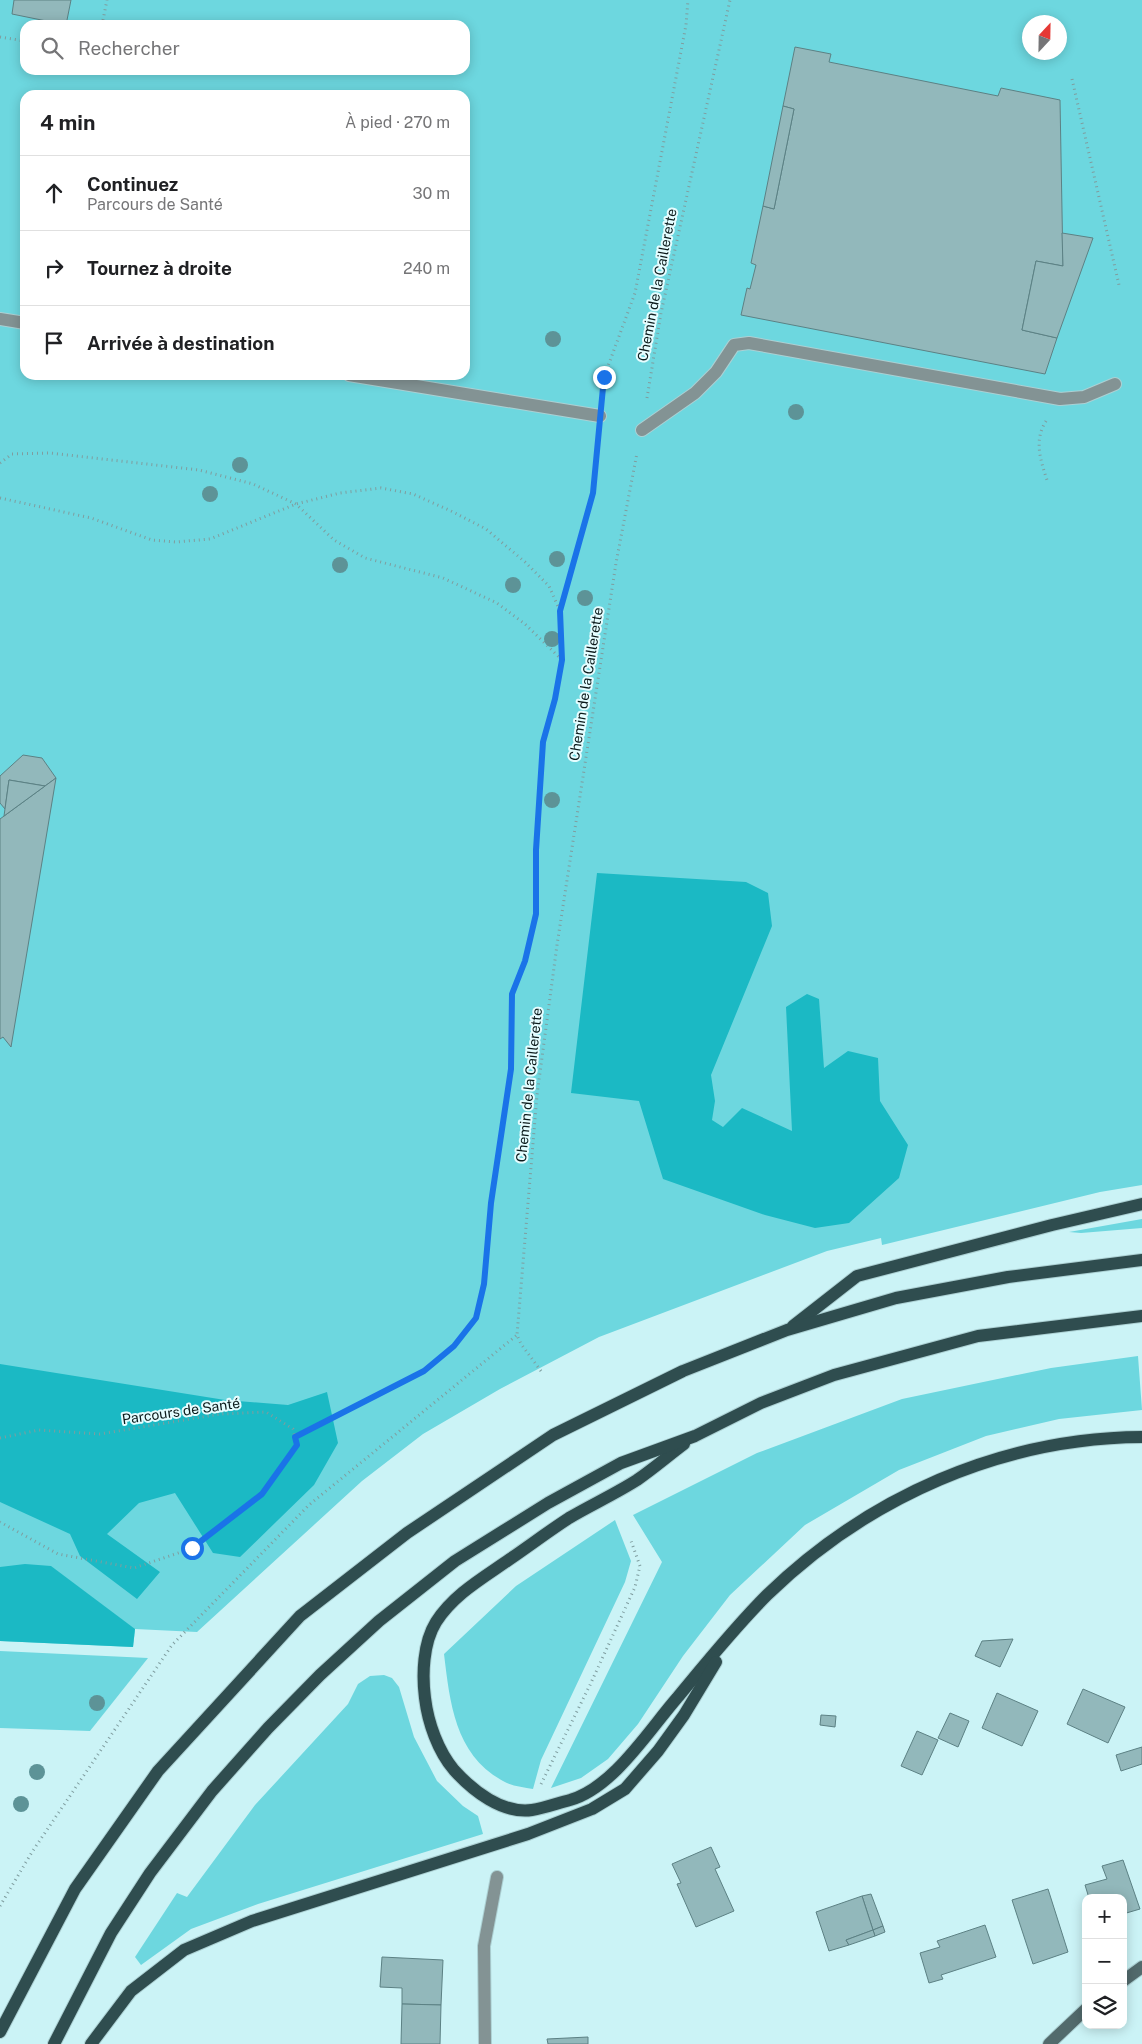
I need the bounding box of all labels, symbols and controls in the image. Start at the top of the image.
north arrow [1022,15,1067,60]
search box [20,20,470,75]
icon: search [38,34,66,62]
text: Rechercher [78,37,180,59]
text: 4 min [40,110,95,135]
text: À pied · 270 m [345,113,450,132]
text: Continuez [87,173,178,195]
icon: ahead [40,179,68,207]
text: 30 m [413,184,450,203]
text: Parcours de Santé [87,195,223,214]
street label: Chemin de la Caillerette [634,207,680,363]
icon: right [40,254,68,282]
text: Tournez à droite [87,257,232,279]
text: 240 m [403,259,450,278]
icon: arrive [40,329,68,357]
text: Arrivée à destination [87,332,275,354]
route end [593,366,616,389]
street label: Chemin de la Caillerette [566,606,606,762]
street label: Chemin de la Caillerette [513,1007,545,1163]
street label: Parcours de Santé [121,1395,241,1427]
route start [181,1537,204,1560]
map controls [1082,1894,1127,2029]
button: + [1082,1894,1127,1939]
button: − [1082,1939,1127,1984]
button: layers [1082,1984,1127,2029]

